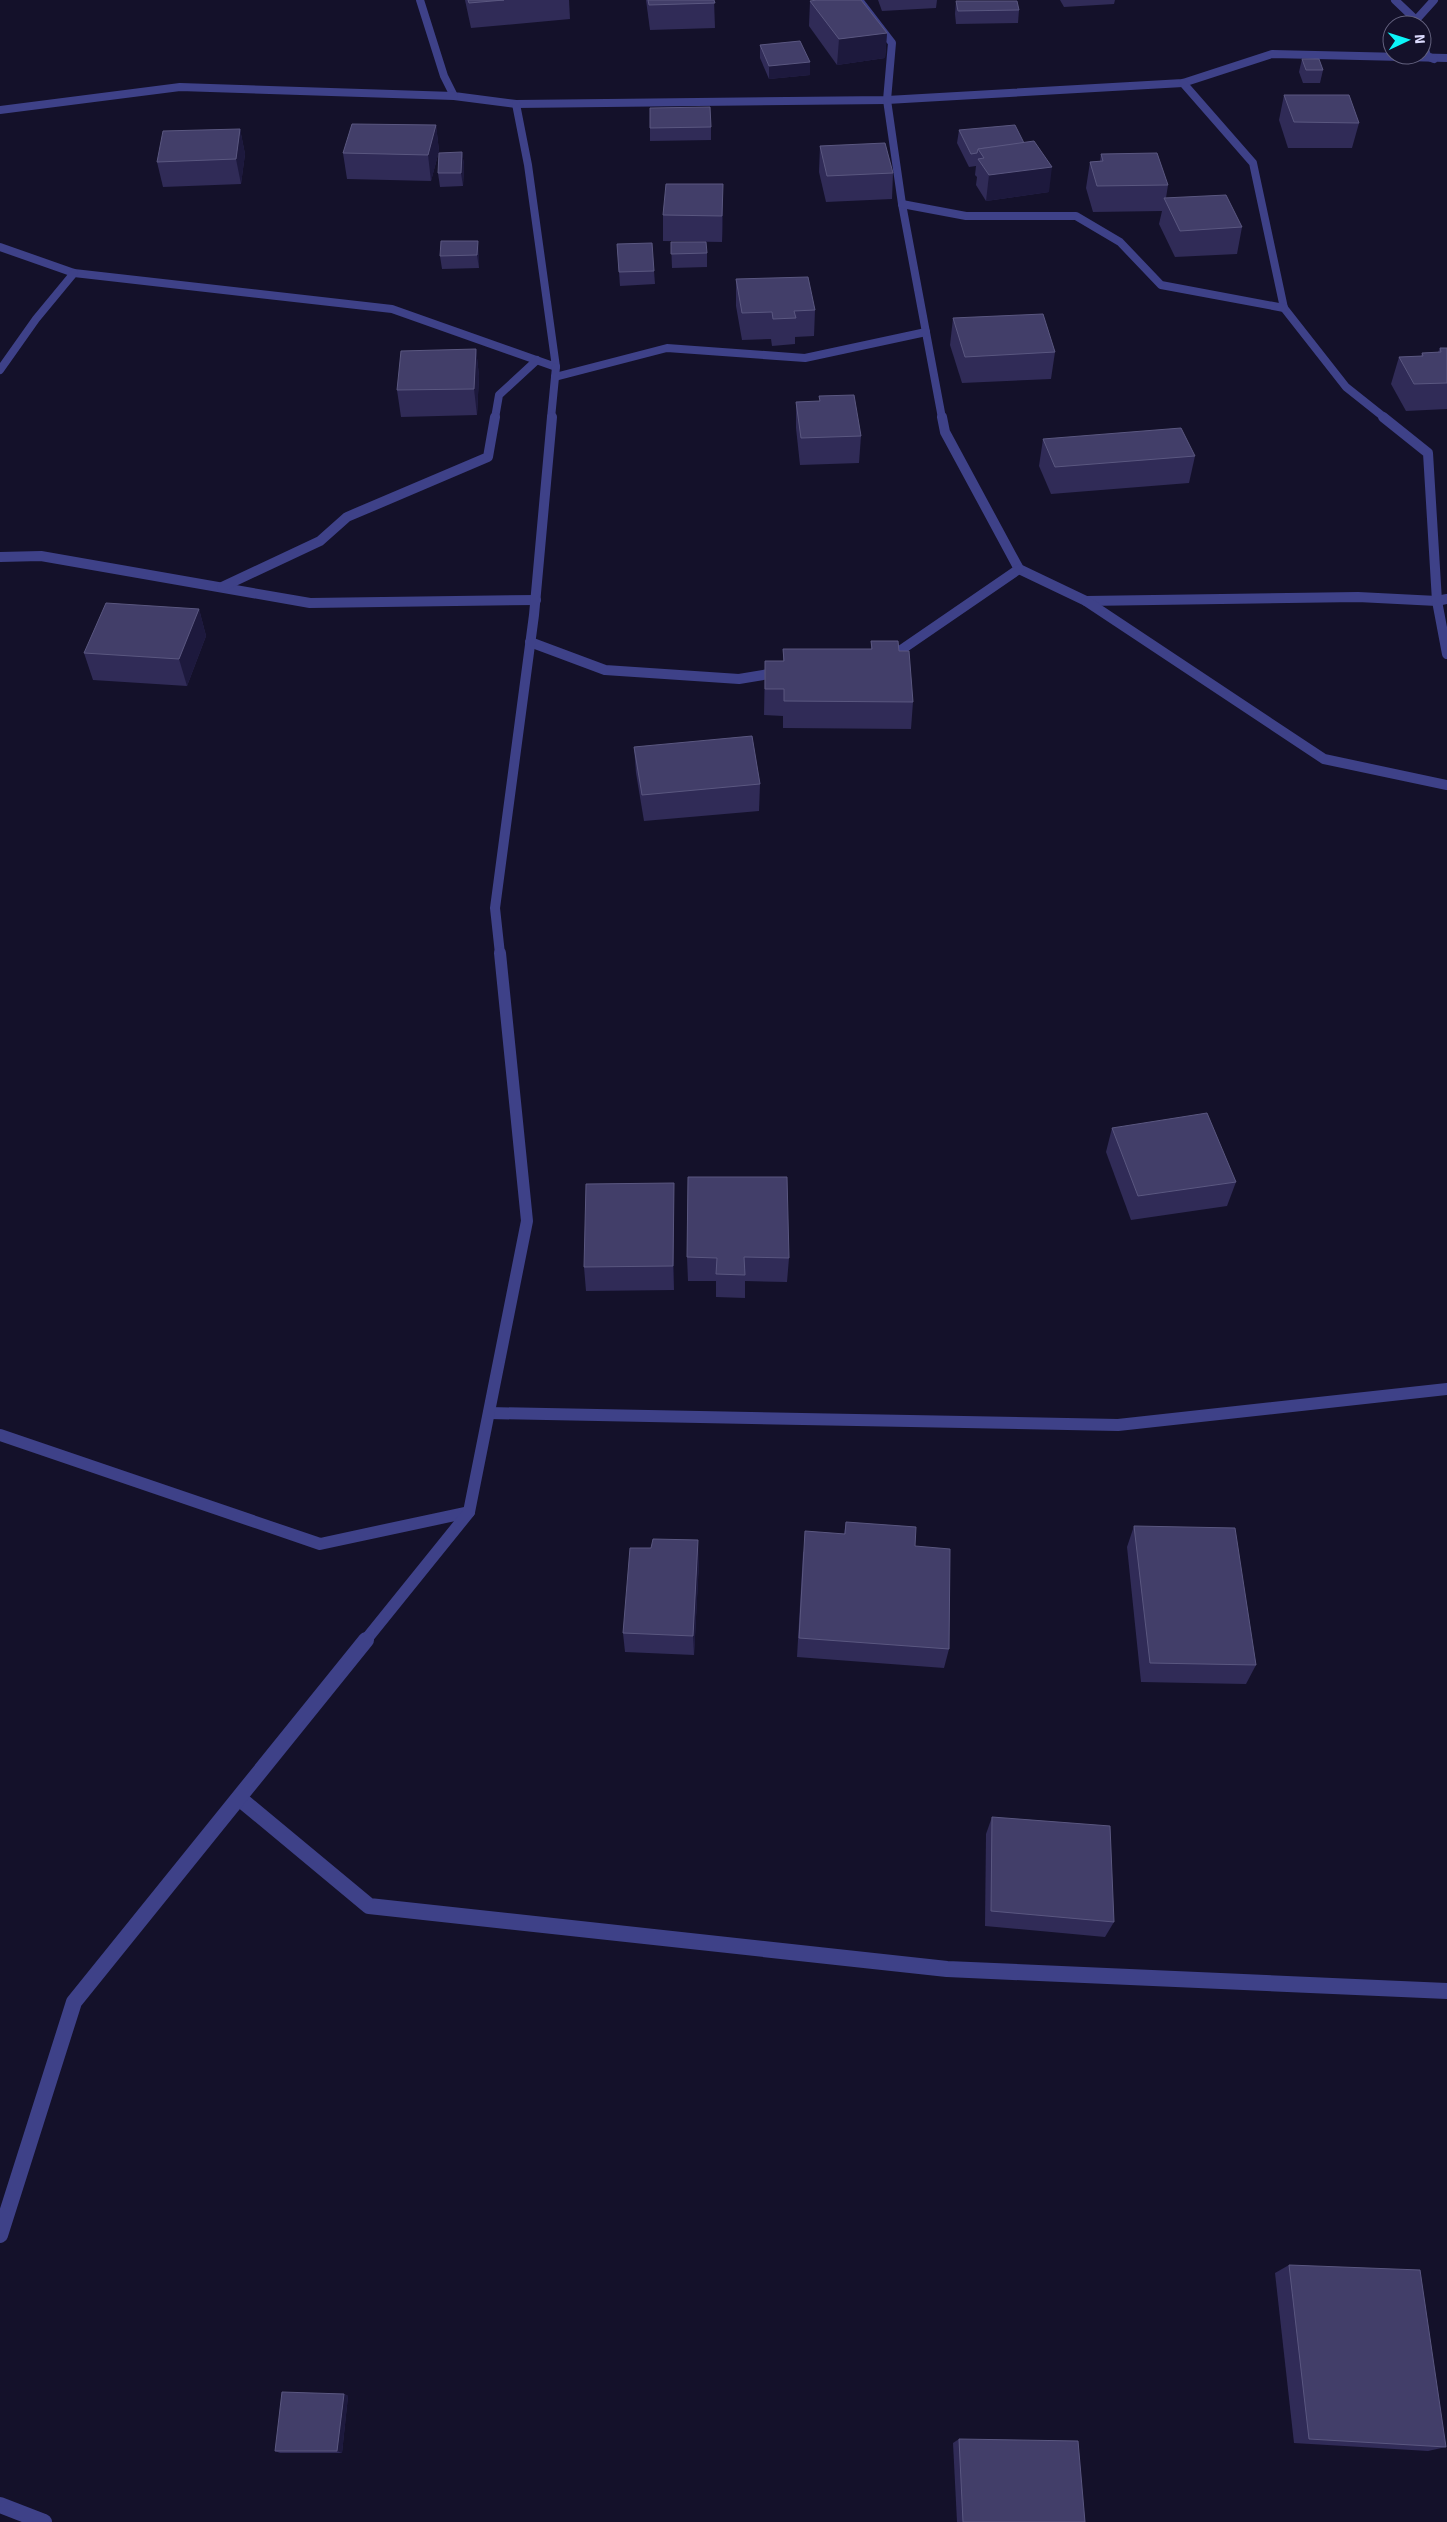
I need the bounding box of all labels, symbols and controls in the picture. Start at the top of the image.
north arrow [1382,15,1432,65]
text: N [1411,34,1428,45]

